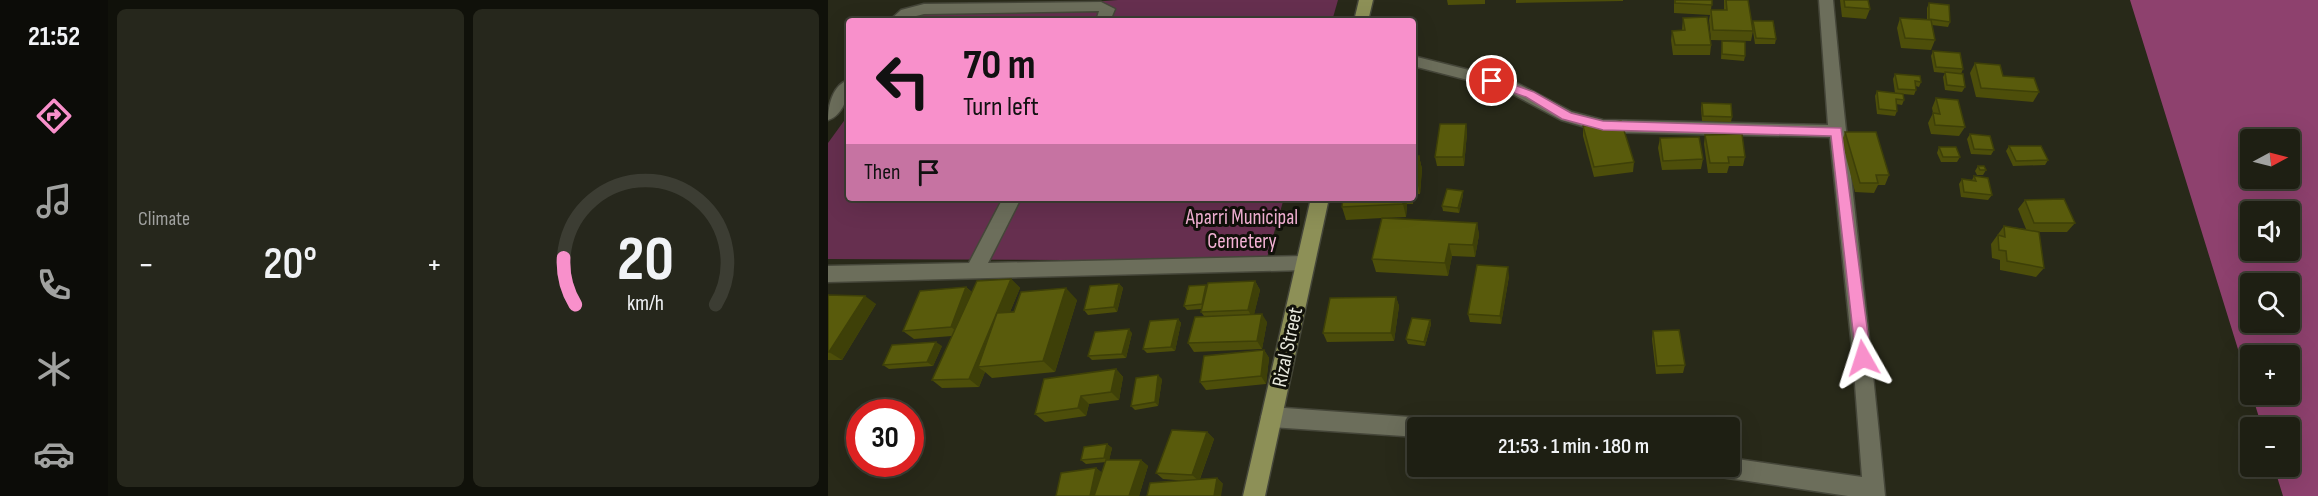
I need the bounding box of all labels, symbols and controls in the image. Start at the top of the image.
text: 21:52 [28,21,80,53]
text: 70 m [963,40,1036,91]
icon: left [864,42,942,120]
pin [1466,55,1517,106]
icon: arrive [1475,64,1508,97]
text: Turn left [963,91,1039,123]
icon: directions [33,95,75,137]
north arrow [2240,129,2300,189]
map controls [2240,129,2300,477]
icon: arrive [912,156,945,189]
text: Then [864,159,900,186]
icon: music [33,180,75,222]
button: sound [2240,201,2300,261]
park label: Aparri Municipal Cemetery [1185,205,1298,254]
text: Climate [138,207,190,231]
text: 20 [617,223,674,298]
text: 20° [263,237,317,292]
text: − [138,245,154,285]
text: + [426,245,443,285]
icon: phone [33,264,75,306]
button: search [2240,273,2300,333]
text: km/h [627,291,664,316]
street label: Rizal Street [1267,305,1308,389]
position arrow [1831,326,1895,390]
button: + [2240,345,2300,405]
icon: climate [33,348,75,390]
speed limit sign: 30 [846,399,924,477]
button: − [2240,417,2300,477]
icon: car [33,433,75,475]
text: 21:53 · 1 min · 180 m [1498,433,1649,460]

